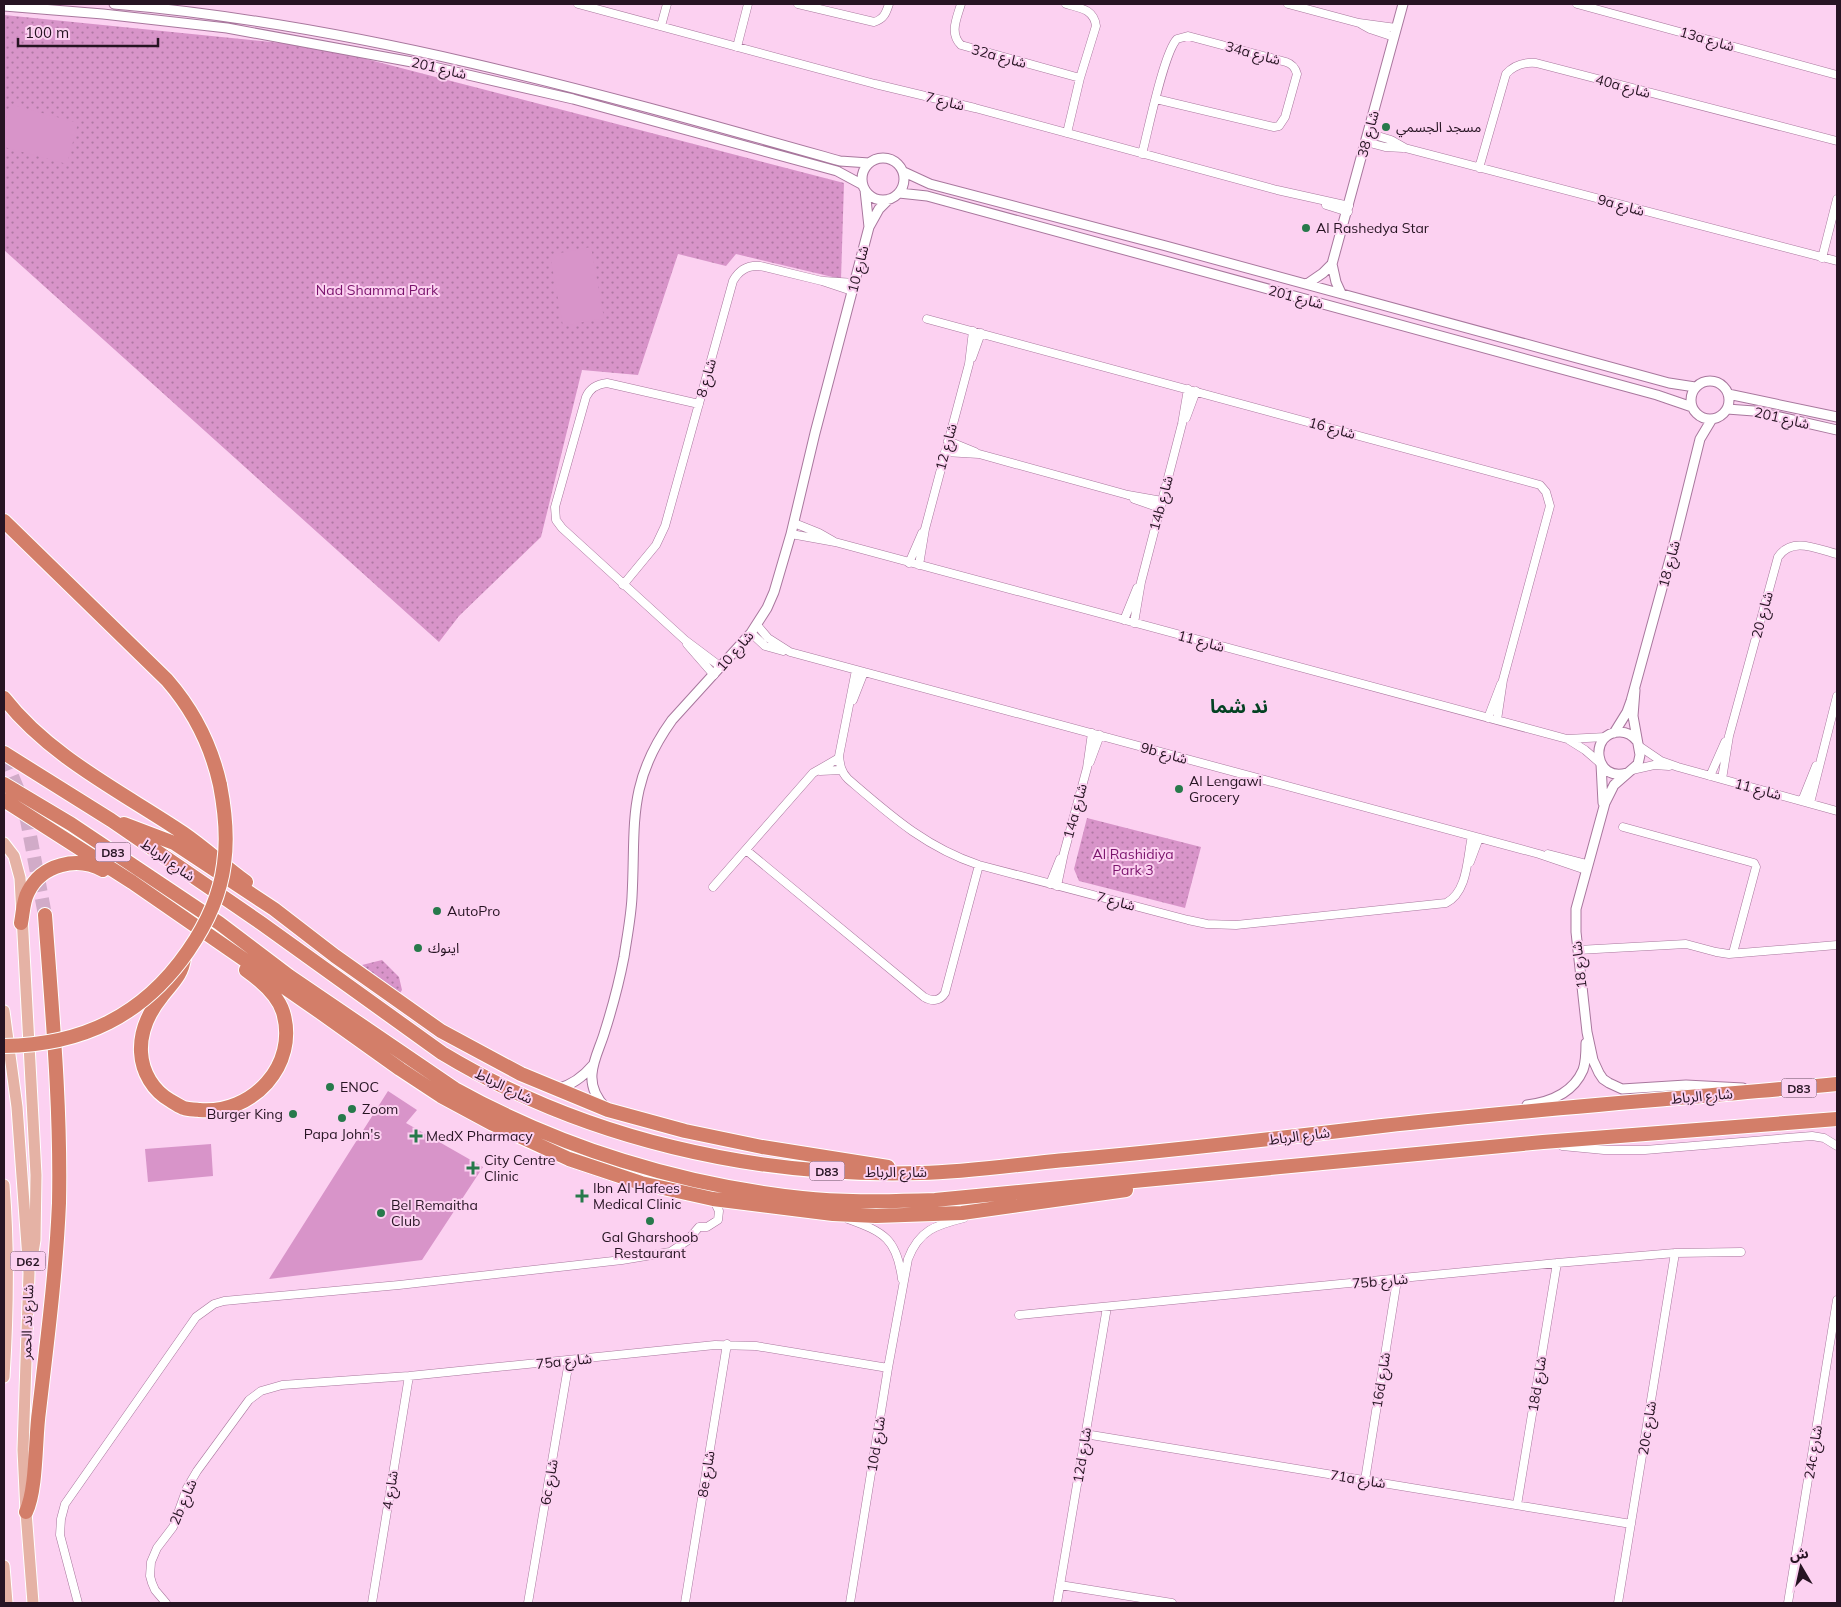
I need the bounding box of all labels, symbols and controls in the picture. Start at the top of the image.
scale bar [18,15,158,47]
text: 100 m [25,23,69,42]
street label: 13a شارع [1677,23,1736,57]
street label: 34a شارع [1223,37,1282,71]
street label: 32a شارع [969,40,1028,74]
street label: شارع 201 [409,53,468,85]
street label: 40a شارع [1593,70,1652,104]
street label: شارع 7 [923,88,966,116]
street label: شارع 38 [1353,109,1385,160]
place label: مسجد الجسمي [1396,118,1481,138]
marker: مسجد الجسمي [1380,121,1392,133]
street label: 9a شارع [1595,190,1646,222]
place label: Al Rashedya Star [1316,219,1430,237]
marker: Al Rashedya Star [1300,222,1312,234]
street label: شارع 10 [843,244,874,295]
park label: Nad Shamma Park [316,281,439,299]
street label: شارع 201 [1266,281,1325,315]
street label: شارع 8 [692,357,722,400]
street label: شارع 201 [1752,403,1811,435]
street label: شارع 16 [1306,413,1357,445]
street label: شارع 12 [931,422,963,473]
street label: 14b شارع [1145,474,1179,533]
street label: شارع 18 [1654,539,1686,590]
street label: شارع 20 [1747,590,1779,641]
street label: شارع 11 [1175,626,1226,658]
street label: شارع 10 [713,627,759,676]
district label: ند شما [1210,694,1268,718]
street label: 9b شارع [1138,738,1189,770]
place label: Al Lengawi Grocery [1189,772,1262,806]
street label: شارع 11 [1732,774,1783,806]
street label: 14a شارع [1059,782,1093,841]
marker: Al Lengawi Grocery [1173,783,1185,795]
street label: شارع الرباط [136,835,199,887]
road number: D83 [96,842,130,862]
park label: Al Rashidiya Park 3 [1092,845,1174,879]
street label: شارع 7 [1094,887,1137,917]
place label: AutoPro [447,902,500,920]
marker: AutoPro [431,905,443,917]
place label: اينوك [428,939,459,957]
street label: شارع 18 [1567,940,1593,990]
marker: اينوك [412,942,424,954]
street label: شارع الرباط [471,1064,536,1109]
place label: ENOC [340,1078,379,1096]
road number: D83 [1782,1078,1816,1098]
marker: ENOC [324,1081,336,1093]
street label: شارع الرباط [1670,1084,1734,1110]
place label: Zoom [362,1100,398,1118]
marker: Zoom [346,1103,358,1115]
place label: Burger King [207,1105,283,1123]
marker: Burger King [287,1108,299,1120]
marker: Papa John's [336,1112,348,1124]
street label: شارع الرباط [1267,1123,1331,1151]
place label: Papa John's [304,1125,380,1143]
place label: MedX Pharmacy [426,1127,533,1145]
marker: MedX Pharmacy [410,1130,422,1142]
place label: City Centre Clinic [484,1151,555,1185]
marker: City Centre Clinic [466,1161,480,1175]
road number: D83 [810,1162,844,1180]
street label: شارع الرباط [865,1163,927,1183]
place label: Ibn Al Hafees Medical Clinic [593,1179,681,1213]
marker: Ibn Al Hafees Medical Clinic [575,1189,589,1203]
place label: Bel Remaitha Club [391,1196,478,1230]
marker: Bel Remaitha Club [375,1207,387,1219]
marker: Gal Gharshoob Restaurant [644,1215,656,1227]
place label: Gal Gharshoob Restaurant [601,1228,699,1262]
road number: D62 [10,1252,46,1270]
street label: 75b شارع [1351,1270,1409,1294]
street label: شارع ند الحمر [17,1284,39,1361]
street label: 75a شارع [535,1349,593,1375]
street label: 16d شارع [1368,1351,1396,1409]
street label: 18d شارع [1524,1355,1552,1413]
street label: 20c شارع [1634,1400,1662,1457]
street label: 10d شارع [863,1415,891,1473]
street label: 24c شارع [1800,1424,1828,1481]
street label: 12d شارع [1069,1426,1097,1484]
street label: 8e شارع [693,1449,721,1499]
street label: 6c شارع [536,1458,564,1507]
street label: 71a شارع [1329,1466,1387,1494]
street label: شارع 4 [378,1469,404,1511]
street label: 2b شارع [165,1476,202,1528]
north arrow [1776,1542,1826,1592]
text: ش [1788,1544,1810,1565]

